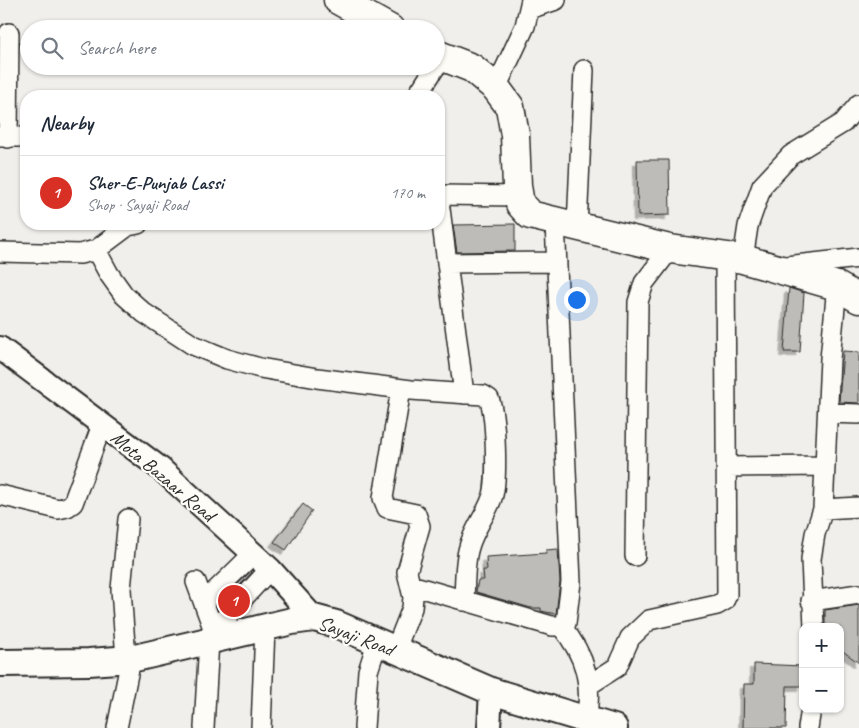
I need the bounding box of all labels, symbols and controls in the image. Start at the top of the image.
search box [20,20,445,75]
icon: search [38,34,66,62]
text: Search here [78,36,155,60]
text: Nearby [40,110,93,136]
text: Sher-E-Punjab Lassi [87,171,224,195]
text: 1 [52,183,60,203]
text: 170 m [391,183,425,203]
text: Shop · Sayaji Road [87,195,188,215]
your location [564,287,590,313]
street label: Mota Bazaar Road [106,425,223,529]
pin: 1 [218,582,250,620]
street label: Sayaji Road [315,610,400,663]
map controls [799,623,844,713]
button: + [799,623,844,668]
button: − [799,668,844,713]

